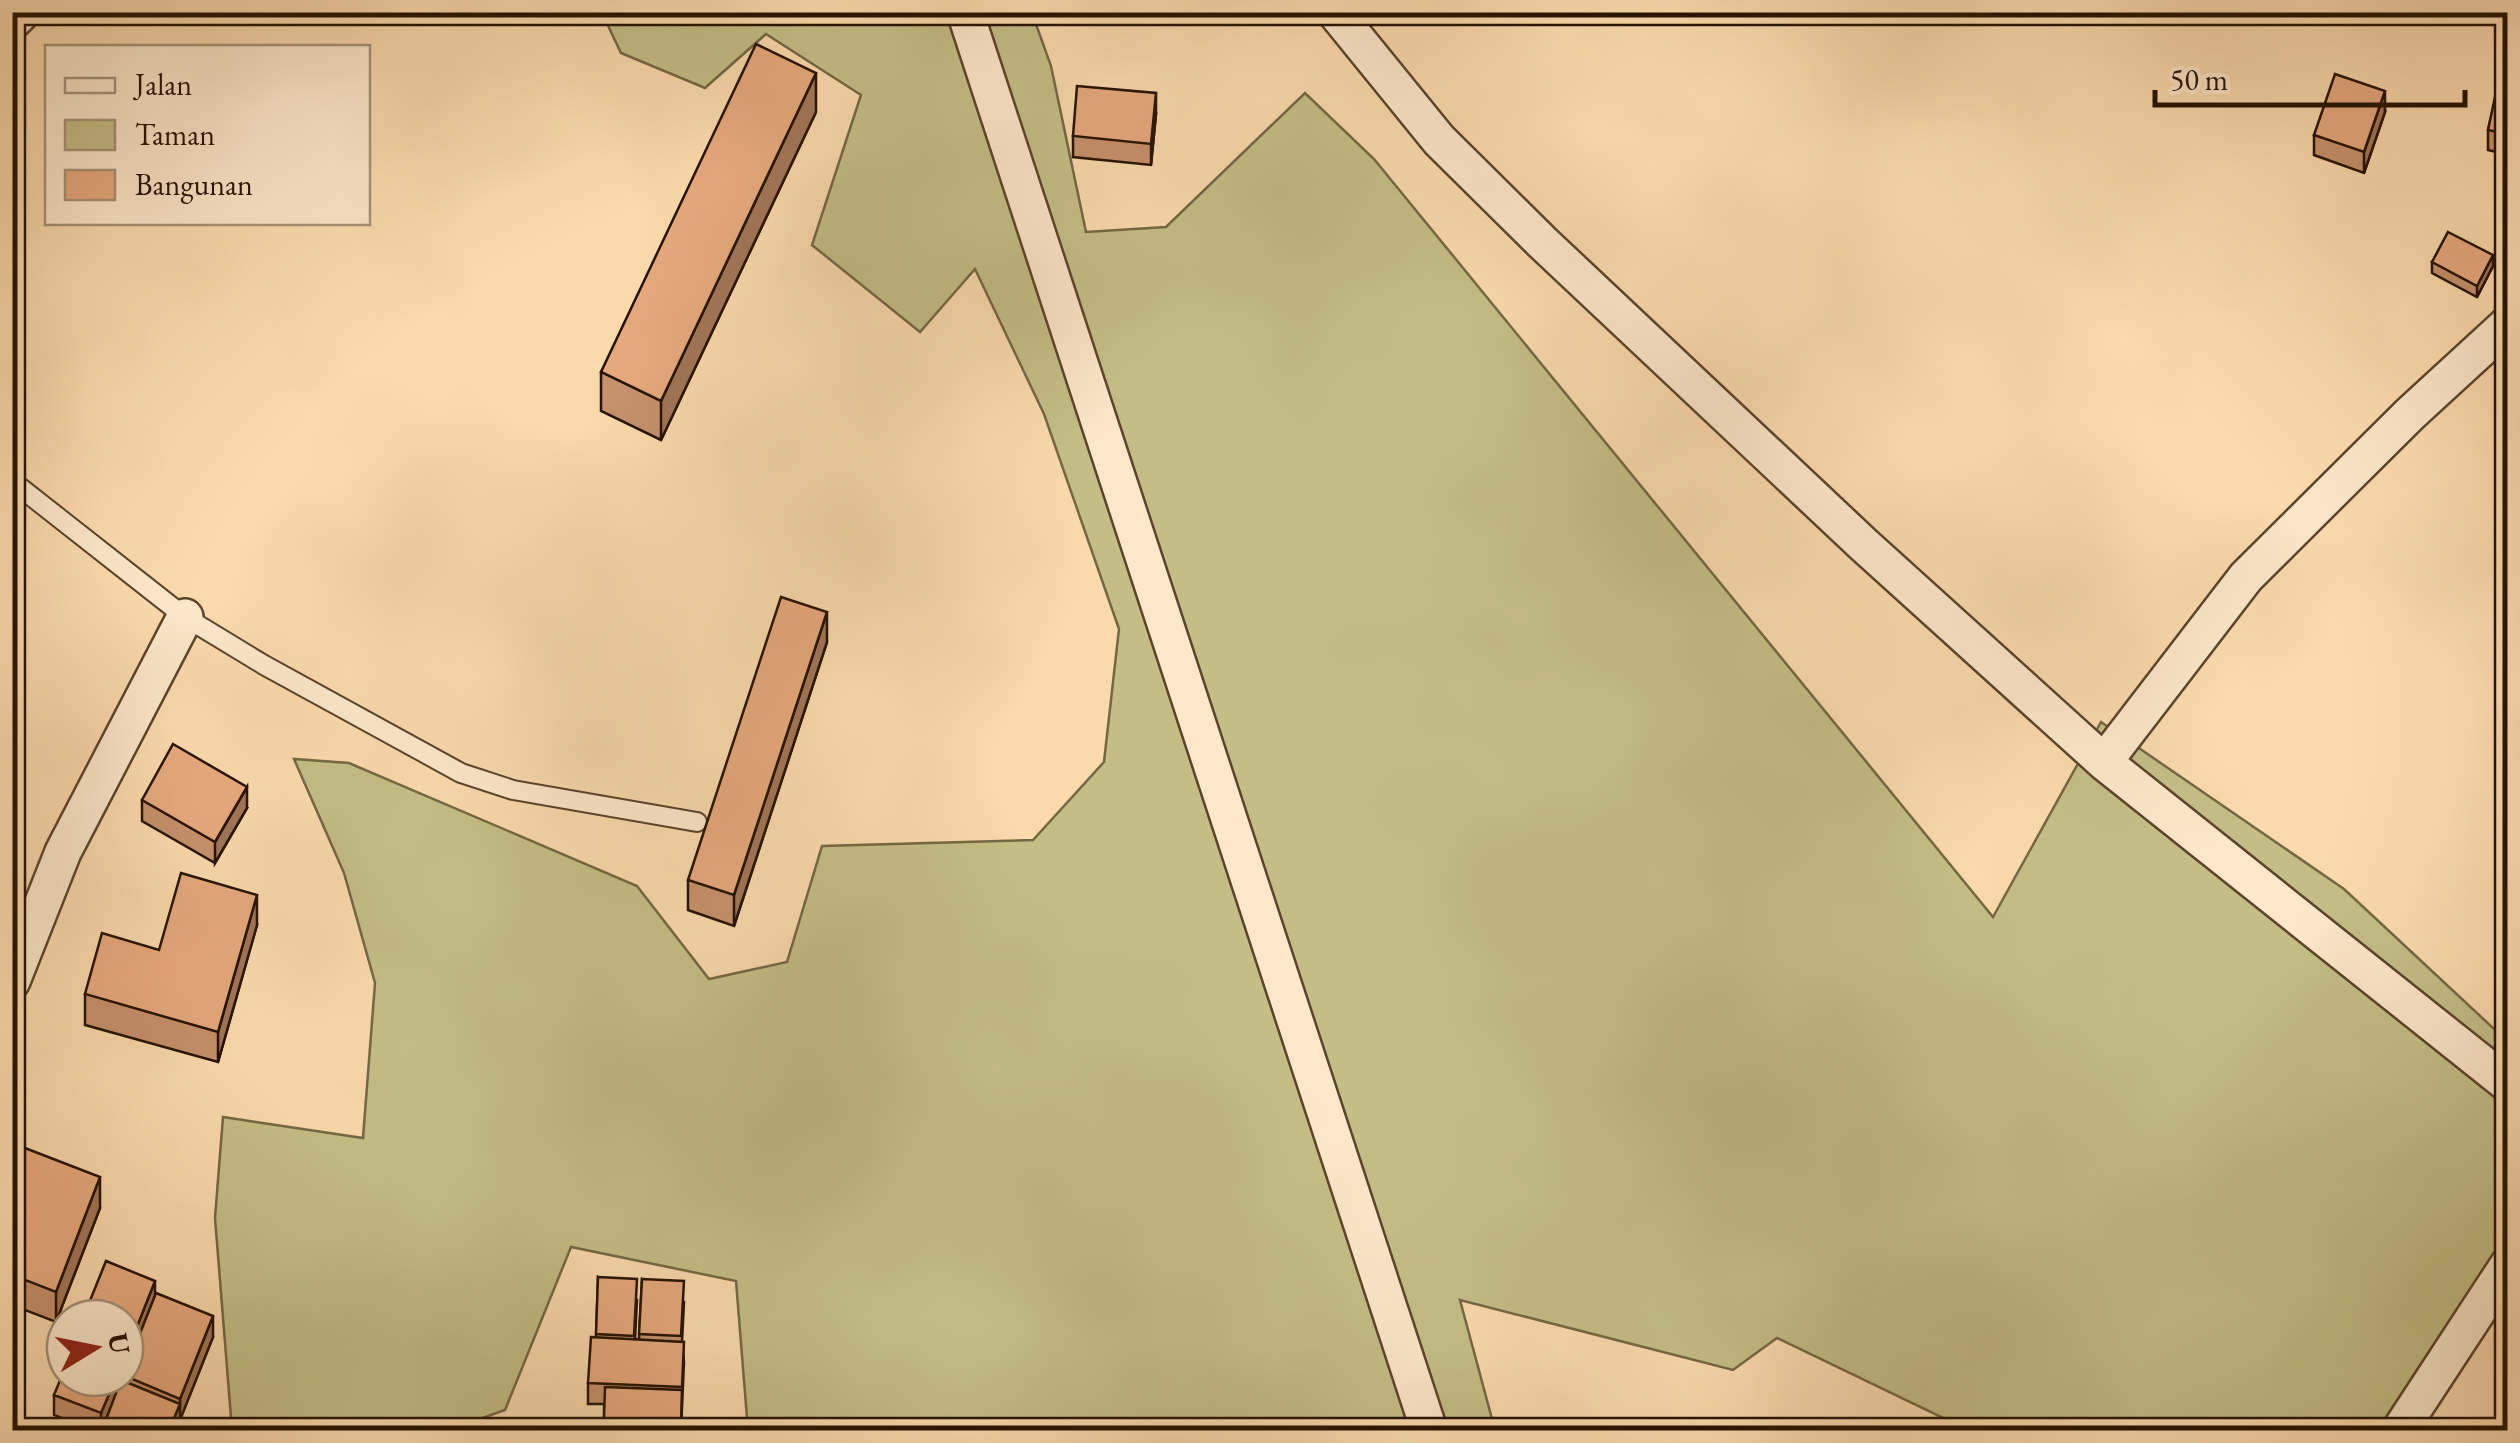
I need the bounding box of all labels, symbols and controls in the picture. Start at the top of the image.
legend [45,45,370,225]
scale bar [2155,45,2465,107]
text: 50 m [2170,60,2228,99]
text: Jalan [132,65,192,104]
text: Taman [135,115,215,154]
text: Bangunan [135,165,253,204]
north arrow [45,1298,145,1398]
text: U [100,1330,139,1357]

